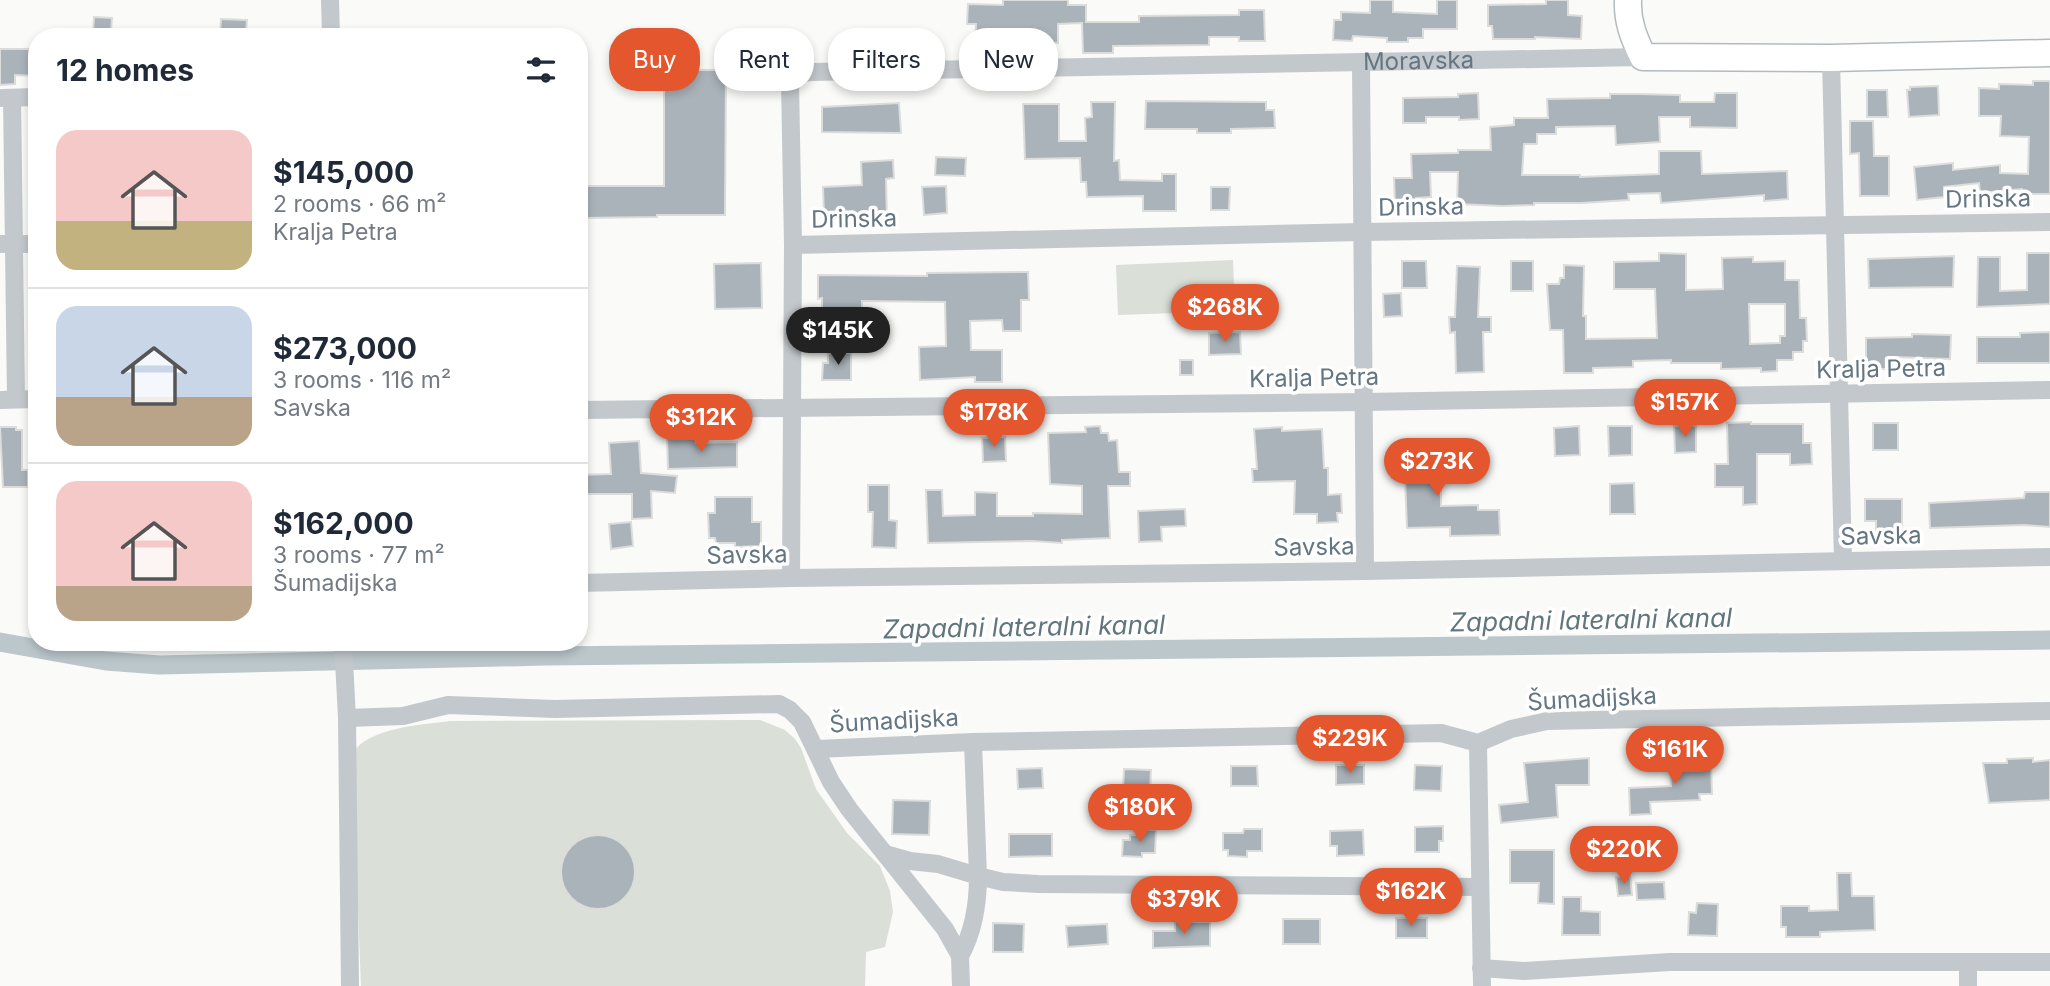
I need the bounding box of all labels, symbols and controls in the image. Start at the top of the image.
chip: Buy [609,28,700,91]
chip: Rent [714,28,814,91]
chip: Filters [828,28,945,91]
chip: New [959,28,1058,91]
street label: Moravska [1363,45,1474,76]
icon: filters [522,51,560,89]
text: 12 homes [56,52,194,88]
text: $145,000 [273,154,414,190]
icon: home [112,158,196,242]
street label: Drinska [1945,183,2031,214]
text: 2 rooms · 66 m² [273,190,447,218]
street label: Drinska [1378,191,1464,222]
street label: Drinska [811,203,897,234]
text: Kralja Petra [273,218,398,246]
pin: $268K [1176,284,1274,344]
text: $268K [1187,293,1263,321]
pin: $145K [789,308,887,367]
text: $145K [802,316,874,344]
text: $273,000 [273,330,417,366]
icon: home [112,334,196,418]
street label: Kralja Petra [1816,353,1946,384]
street label: Kralja Petra [1249,362,1379,393]
text: 3 rooms · 116 m² [273,366,451,394]
pin: $157K [1636,380,1734,439]
text: $157K [1650,388,1720,416]
pin: $178K [945,390,1043,449]
text: Savska [273,394,351,422]
pin: $312K [652,394,750,454]
text: $178K [959,398,1029,426]
text: $312K [666,403,736,431]
pin: $273K [1388,438,1486,498]
text: $273K [1400,447,1474,475]
text: $162,000 [273,505,414,541]
icon: home [112,509,196,593]
street label: Savska [1840,520,1922,551]
street label: Savska [1273,531,1355,562]
street label: Savska [706,539,788,570]
text: 3 rooms · 77 m² [273,541,445,569]
text: Šumadijska [273,569,397,597]
water label: Zapadni lateralni kanal [1449,602,1733,637]
water label: Zapadni lateralni kanal [882,609,1166,644]
street label: Šumadijska [1526,680,1658,716]
street label: Šumadijska [828,702,960,738]
pin: $229K [1301,716,1399,775]
text: $229K [1312,724,1388,752]
pin: $161K [1626,726,1724,786]
text: $161K [1642,735,1708,763]
pin: $180K [1091,784,1189,844]
text: $180K [1104,793,1176,821]
pin: $220K [1575,826,1673,886]
text: $220K [1586,835,1662,863]
pin: $162K [1362,869,1460,928]
pin: $379K [1135,876,1233,936]
text: $162K [1376,877,1446,905]
text: $379K [1147,885,1221,913]

